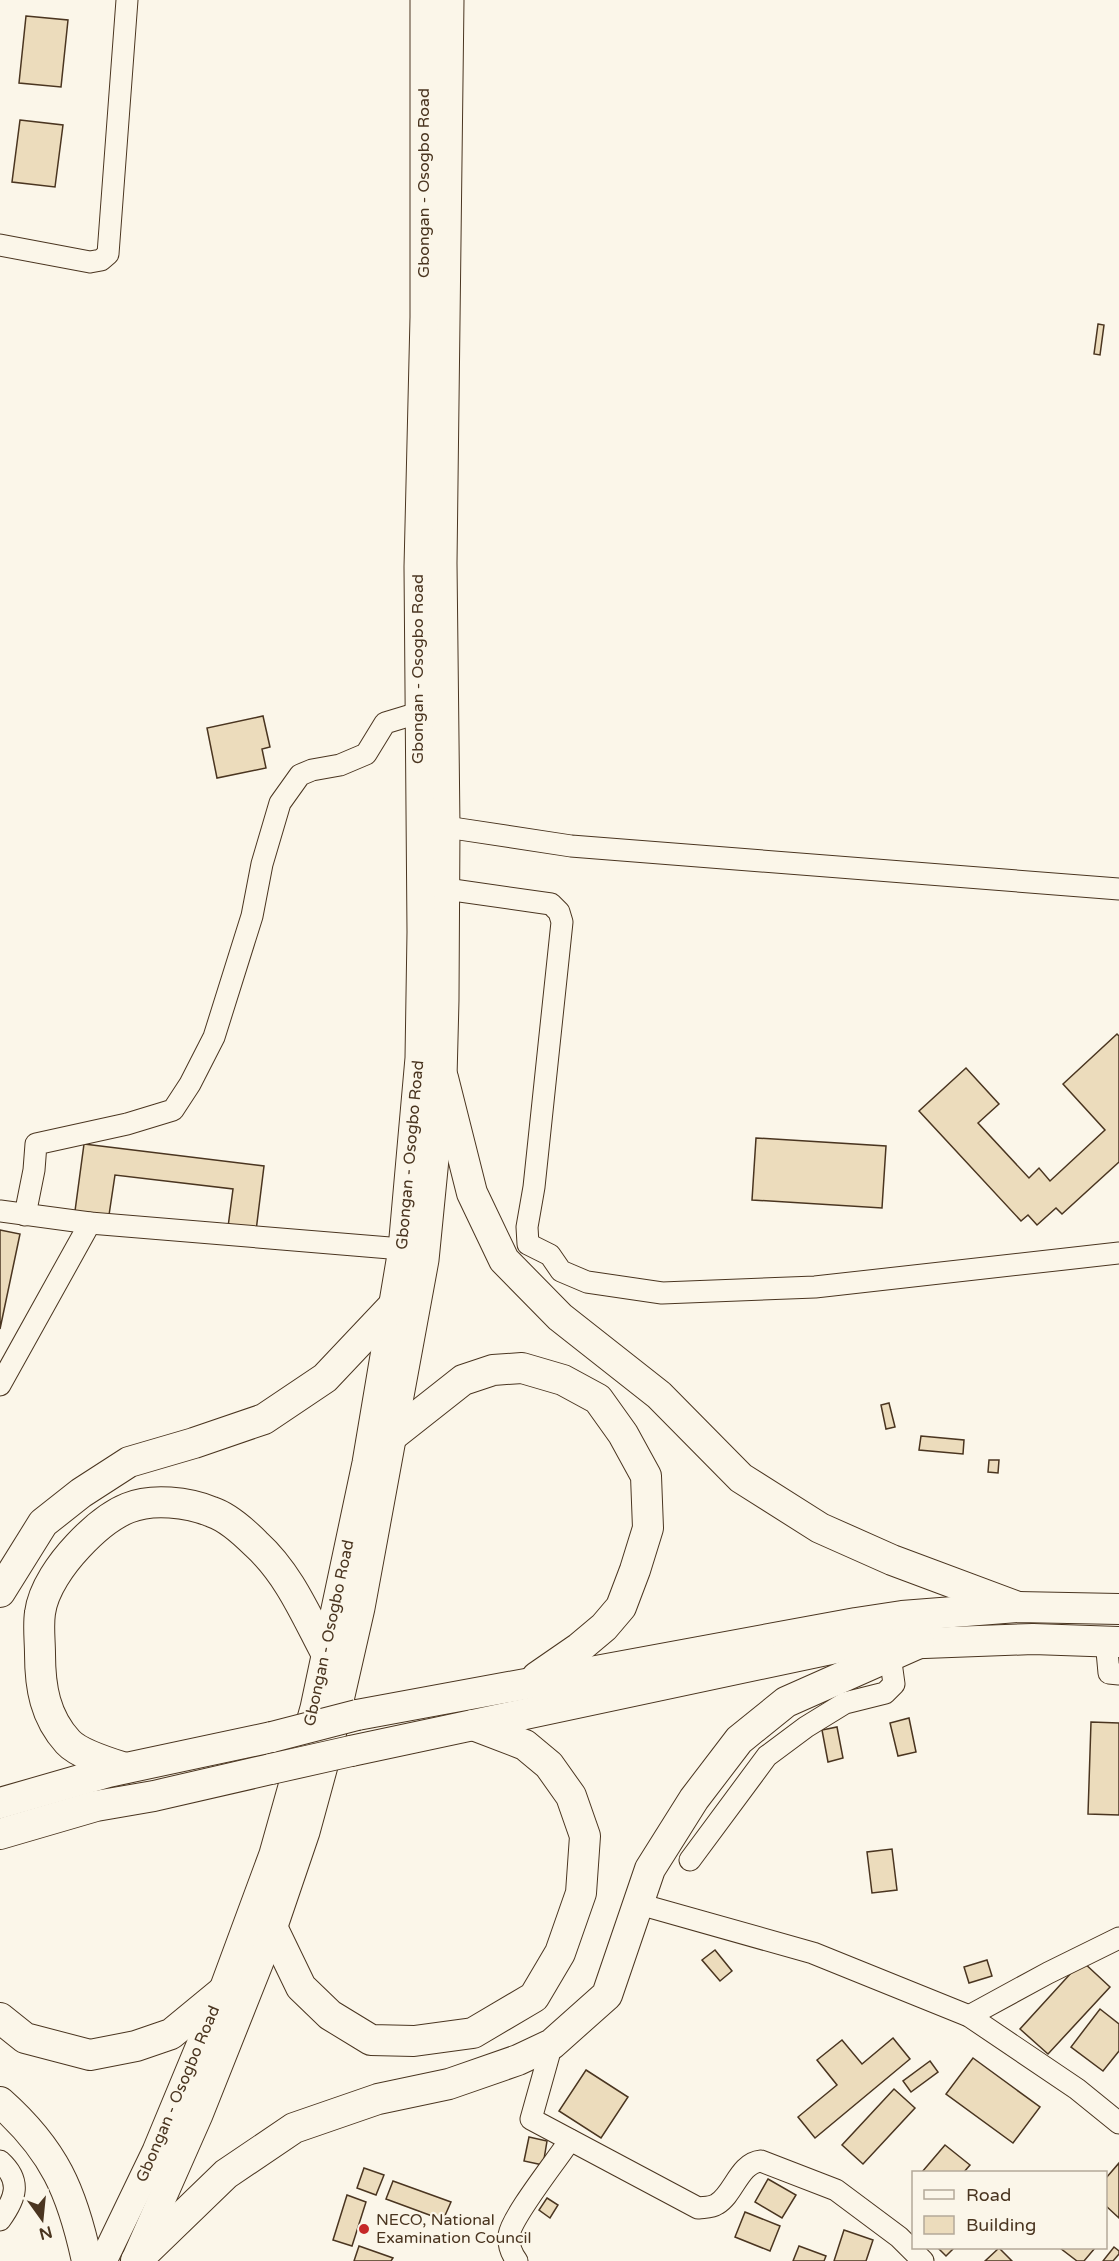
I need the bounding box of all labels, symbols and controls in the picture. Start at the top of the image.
street label: Gbongan - Osogbo Road [414,88,434,278]
street label: Gbongan - Osogbo Road [408,574,428,764]
street label: Gbongan - Osogbo Road [392,1060,428,1250]
street label: Gbongan - Osogbo Road [299,1538,359,1728]
street label: Gbongan - Osogbo Road [132,2003,224,2185]
legend [912,2171,1107,2249]
text: Road [966,2184,1011,2206]
north arrow [12,2189,72,2249]
place label: NECO, National Examination Council [376,2210,531,2248]
text: Building [966,2214,1036,2236]
text: N [37,2221,54,2244]
marker: NECO, National Examination Council [357,2222,371,2236]

